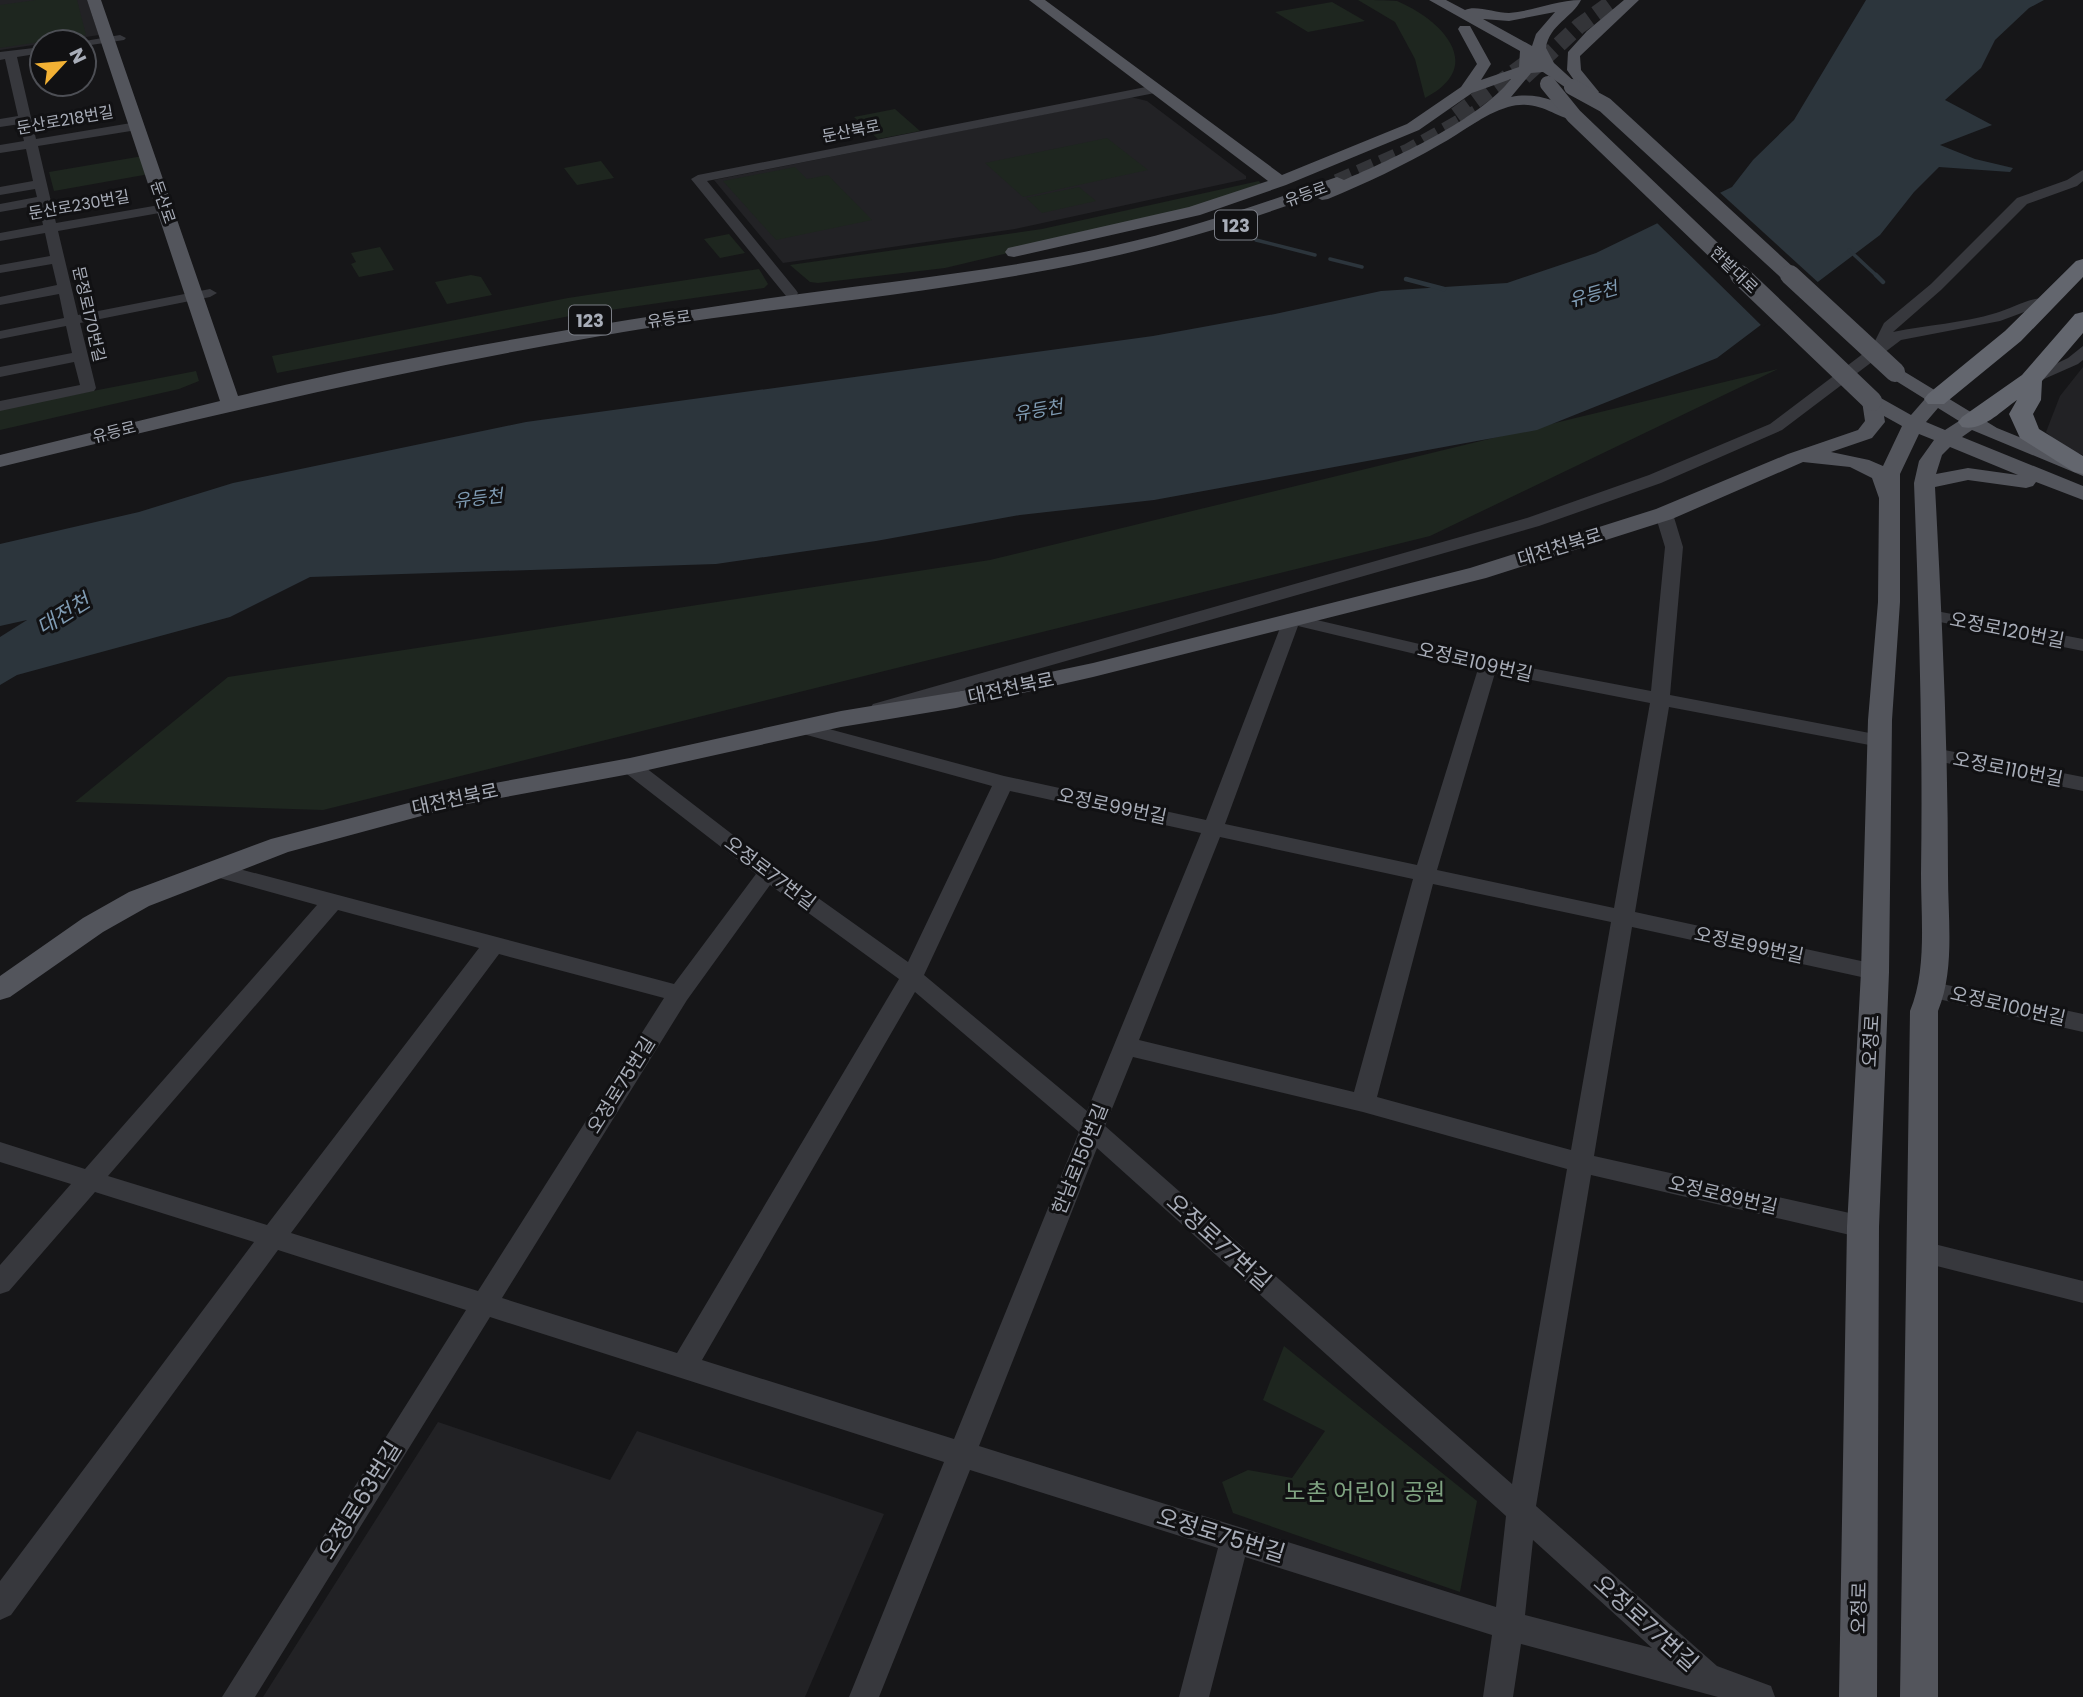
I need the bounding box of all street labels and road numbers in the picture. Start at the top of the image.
street label: 둔산로218번길 [15,100,115,140]
street label: 둔산북로 [820,114,882,148]
street label: 유등로 [1281,176,1331,212]
street label: 둔산로 [145,177,181,227]
street label: 둔산로230번길 [27,185,131,225]
road number: 123 [1215,210,1257,240]
street label: 한밭대로 [1705,241,1763,299]
street label: 문정로170번길 [67,264,111,364]
street label: 유등로 [646,305,693,333]
road number: 123 [569,306,611,334]
street label: 유등로 [90,415,138,449]
street label: 대전천북로 [1514,521,1606,573]
street label: 오정로120번길 [1947,606,2067,654]
street label: 오정로109번길 [1415,636,1535,688]
street label: 대전천북로 [965,666,1057,710]
street label: 오정로110번길 [1951,745,2065,793]
street label: 대전천북로 [409,777,501,821]
street label: 오정로99번길 [1055,781,1169,831]
street label: 오정로77번길 [719,830,821,916]
street label: 오정로99번길 [1692,920,1806,970]
street label: 오정로100번길 [1948,980,2068,1032]
street label: 오정로 [1856,1014,1886,1068]
street label: 오정로75번길 [580,1031,662,1139]
street label: 한남로150번길 [1046,1100,1114,1218]
street label: 오정로89번길 [1666,1169,1780,1221]
street label: 오정로77번길 [1160,1186,1278,1298]
street label: 오정로63번길 [311,1435,409,1565]
street label: 오정로75번길 [1153,1500,1289,1570]
street label: 오정로77번길 [1587,1567,1705,1679]
street label: 오정로 [1845,1582,1873,1634]

